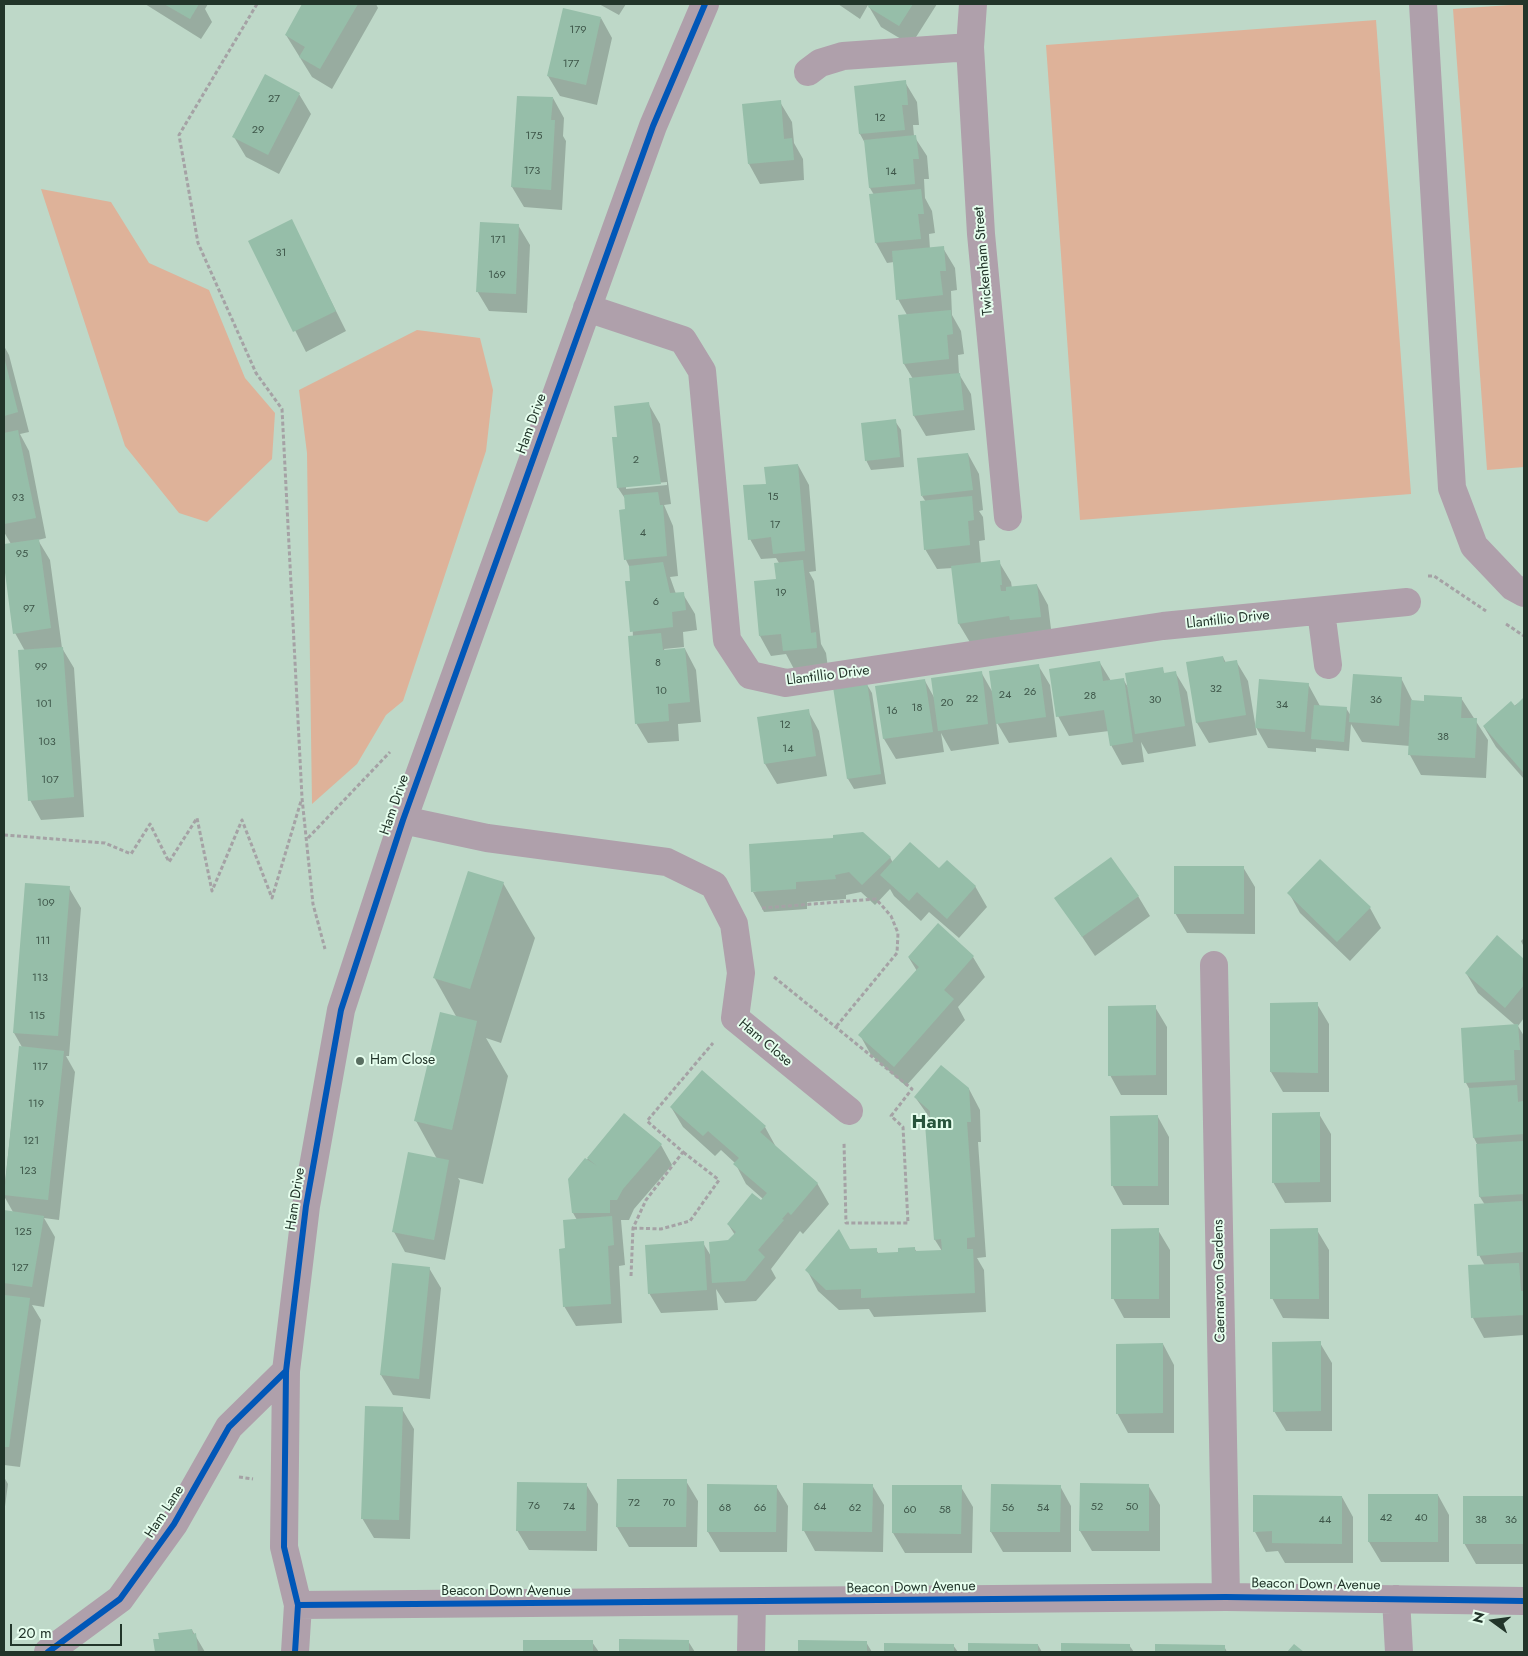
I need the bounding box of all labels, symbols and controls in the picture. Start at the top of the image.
house number: 179 [569,23,587,37]
house number: 177 [563,57,579,71]
house number: 27 [268,92,280,106]
house number: 12 [874,111,886,125]
house number: 29 [252,123,264,137]
house number: 175 [526,129,542,143]
house number: 173 [524,164,540,178]
house number: 14 [885,165,897,179]
street label: Twickenham Street [971,206,997,316]
house number: 171 [490,233,506,247]
house number: 31 [276,246,286,260]
house number: 169 [488,268,506,282]
street label: Ham Drive [513,392,551,456]
house number: 2 [633,453,639,467]
house number: 15 [767,490,779,504]
house number: 93 [12,491,24,505]
house number: 17 [770,518,780,532]
house number: 4 [640,526,646,540]
house number: 95 [16,547,28,561]
house number: 19 [775,586,787,600]
house number: 6 [653,595,659,609]
house number: 97 [23,602,35,616]
street label: Llantillio Drive [1186,607,1270,633]
house number: 8 [655,656,661,670]
house number: 99 [35,660,47,674]
street label: Llantillio Drive [785,663,871,689]
house number: 32 [1210,682,1222,696]
house number: 10 [655,684,667,698]
house number: 26 [1024,685,1036,699]
house number: 24 [999,688,1011,702]
house number: 28 [1084,689,1096,703]
house number: 22 [966,692,978,706]
house number: 30 [1149,693,1161,707]
house number: 36 [1370,693,1382,707]
house number: 20 [941,696,953,710]
house number: 101 [36,697,52,711]
house number: 34 [1276,698,1288,712]
house number: 18 [912,701,922,715]
house number: 16 [886,704,898,718]
house number: 12 [779,718,791,732]
house number: 38 [1437,730,1449,744]
house number: 103 [38,735,56,749]
house number: 14 [782,742,794,756]
street label: Ham Drive [377,772,413,838]
house number: 107 [41,773,59,787]
house number: 109 [37,896,55,910]
house number: 111 [36,934,50,948]
house number: 113 [32,971,48,985]
house number: 115 [29,1009,45,1023]
street label: Ham Close [735,1016,795,1070]
place label: Ham Close [370,1053,435,1069]
marker: Ham Close [354,1055,366,1067]
house number: 117 [32,1060,48,1074]
house number: 119 [28,1097,44,1111]
district label: Ham [912,1112,952,1134]
house number: 121 [23,1134,39,1148]
house number: 123 [19,1164,37,1178]
street label: Ham Drive [283,1167,309,1231]
street label: Caernarvon Gardens [1211,1219,1229,1343]
house number: 125 [14,1225,32,1239]
house number: 127 [12,1261,28,1275]
street label: Ham Lane [142,1482,188,1542]
house number: 72 [628,1496,640,1510]
house number: 70 [663,1496,675,1510]
house number: 76 [528,1499,540,1513]
house number: 74 [563,1500,575,1514]
house number: 64 [814,1500,826,1514]
house number: 52 [1091,1500,1103,1514]
house number: 50 [1126,1500,1138,1514]
house number: 68 [719,1501,731,1515]
house number: 66 [754,1501,766,1515]
house number: 62 [849,1501,861,1515]
house number: 56 [1002,1501,1014,1515]
house number: 54 [1037,1501,1049,1515]
house number: 60 [904,1503,916,1517]
house number: 58 [939,1503,951,1517]
house number: 42 [1380,1511,1392,1525]
house number: 40 [1414,1511,1428,1525]
house number: 44 [1319,1513,1331,1527]
house number: 38 [1475,1513,1487,1527]
house number: 36 [1505,1513,1517,1527]
street label: Beacon Down Avenue [1251,1575,1381,1595]
street label: Beacon Down Avenue [846,1578,976,1598]
street label: Beacon Down Avenue [441,1584,571,1600]
north arrow [1468,1596,1518,1646]
text: N [1467,1610,1489,1625]
scale bar [12,1614,125,1646]
text: 20 m [18,1622,52,1644]

